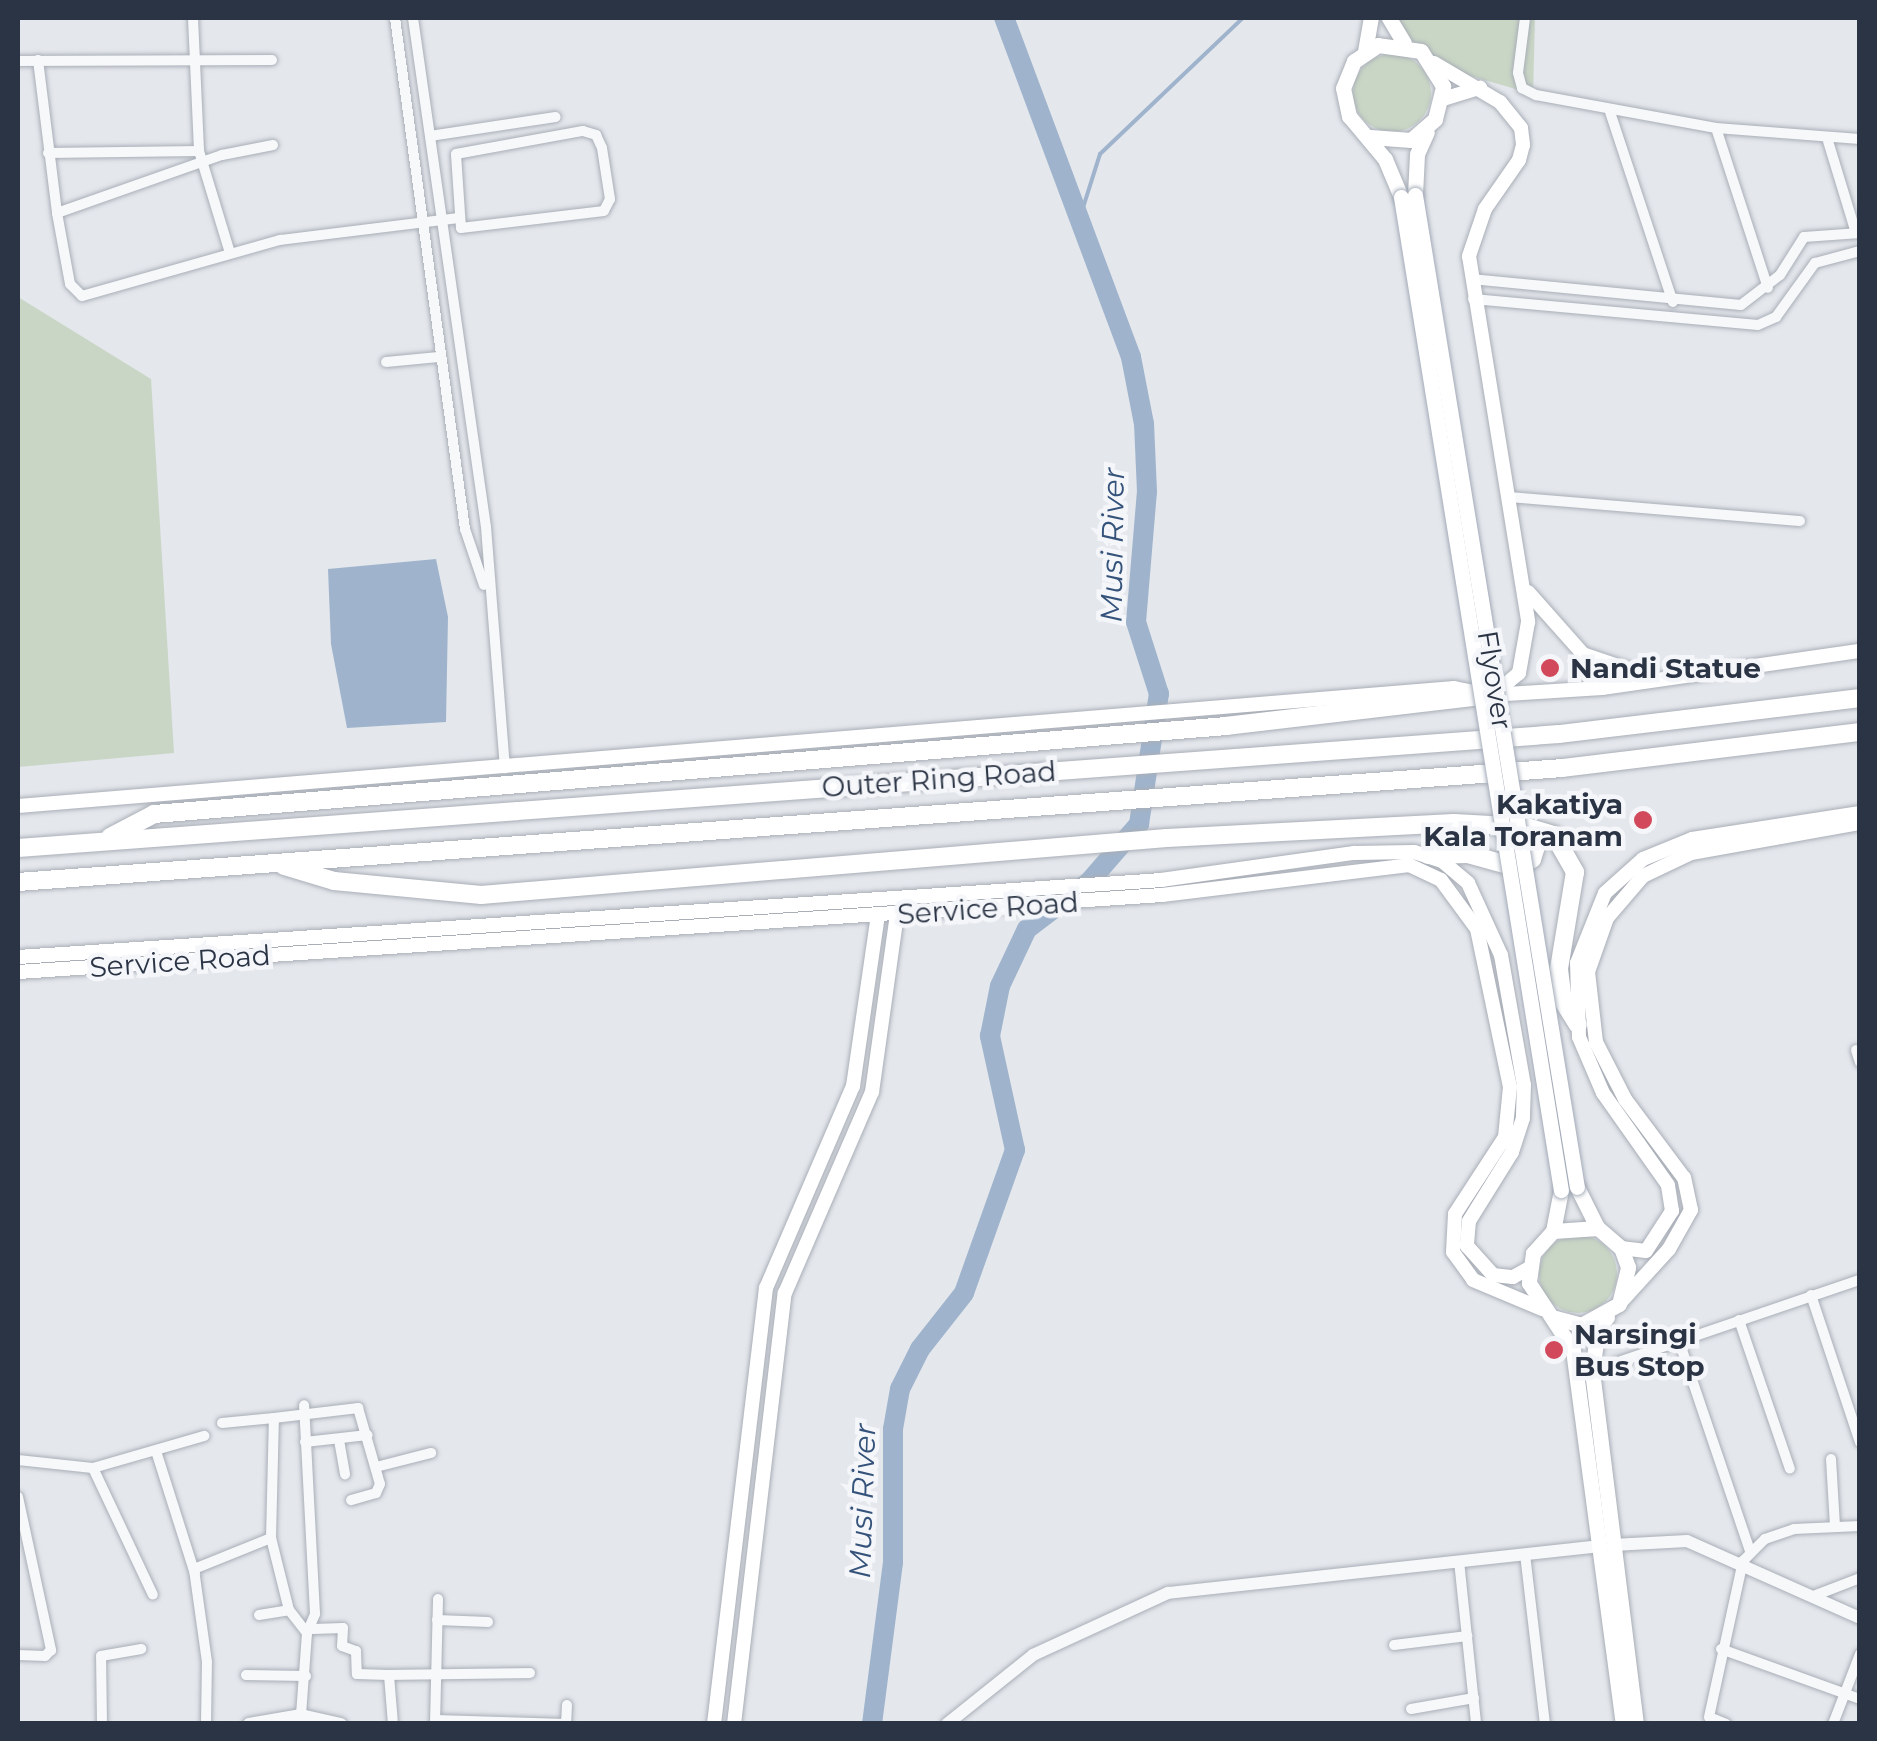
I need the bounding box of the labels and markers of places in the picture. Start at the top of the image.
place label: Nandi Statue [1570,651,1761,685]
marker: Nandi Statue [1539,657,1561,679]
place label: Kakatiya Kala Toranam [1423,787,1623,853]
marker: Kakatiya Kala Toranam [1632,809,1654,831]
place label: Narsingi Bus Stop [1574,1317,1705,1383]
marker: Narsingi Bus Stop [1543,1339,1565,1361]

